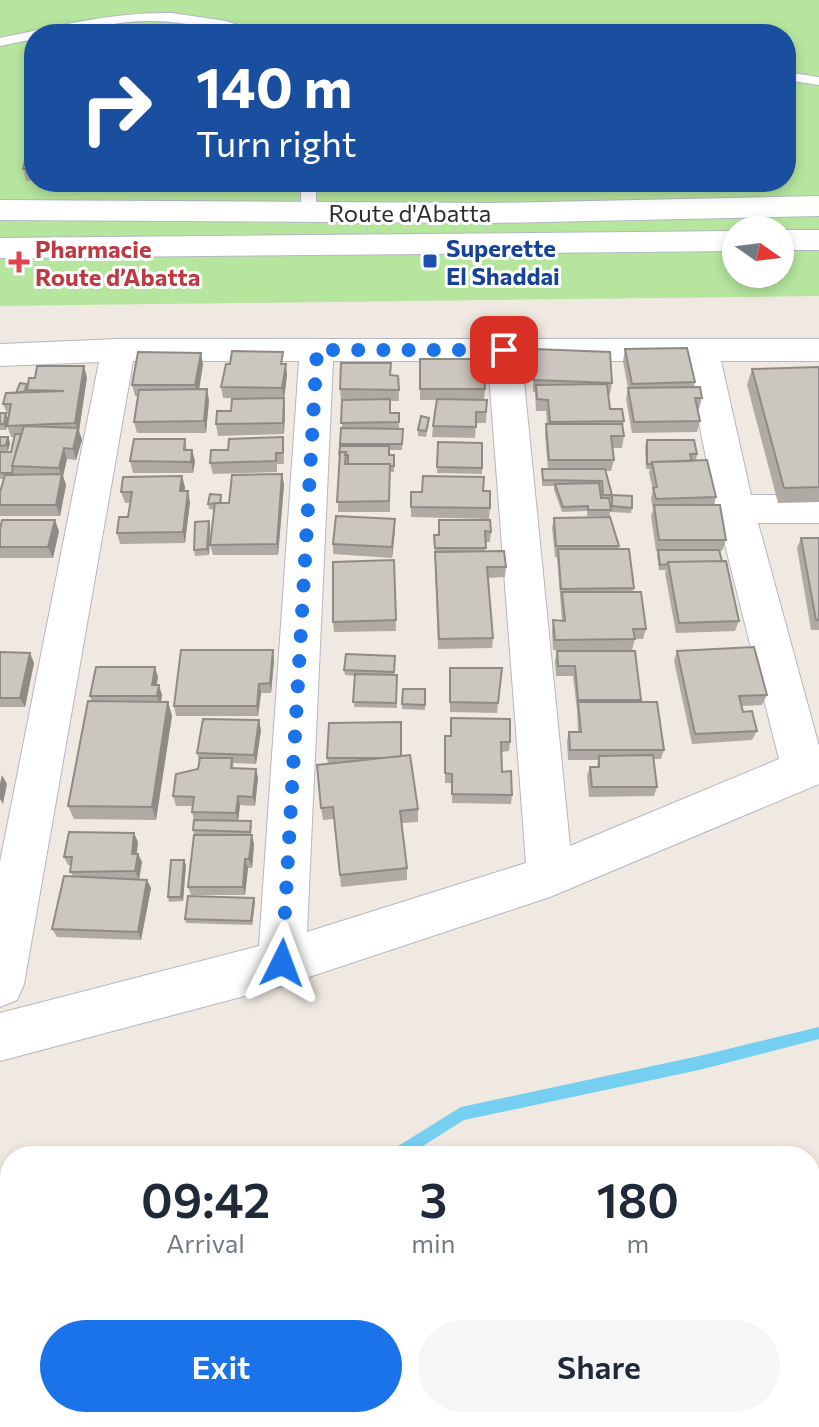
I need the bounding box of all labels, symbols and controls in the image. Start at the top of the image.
text: 140 m [196,51,352,120]
icon: right [64,56,168,160]
text: Turn right [196,120,357,164]
street label: Route d'Abatta [329,198,491,227]
north arrow [722,216,794,288]
map controls [722,216,794,288]
place label: Superette El Shaddai [446,233,560,290]
place label: Pharmacie Route d’Abatta [35,234,200,291]
marker: Superette El Shaddai [421,252,439,270]
marker: Pharmacie Route d’Abatta [10,253,28,271]
pin [470,316,538,384]
icon: arrive [482,328,526,372]
position arrow [240,921,324,1005]
text: 09:42 [141,1169,270,1228]
text: 3 [419,1169,447,1228]
text: 180 [596,1169,679,1228]
text: Arrival [166,1227,245,1258]
text: min [411,1227,455,1258]
text: m [626,1227,649,1258]
button: Exit [40,1320,402,1412]
button: Share [418,1320,780,1412]

